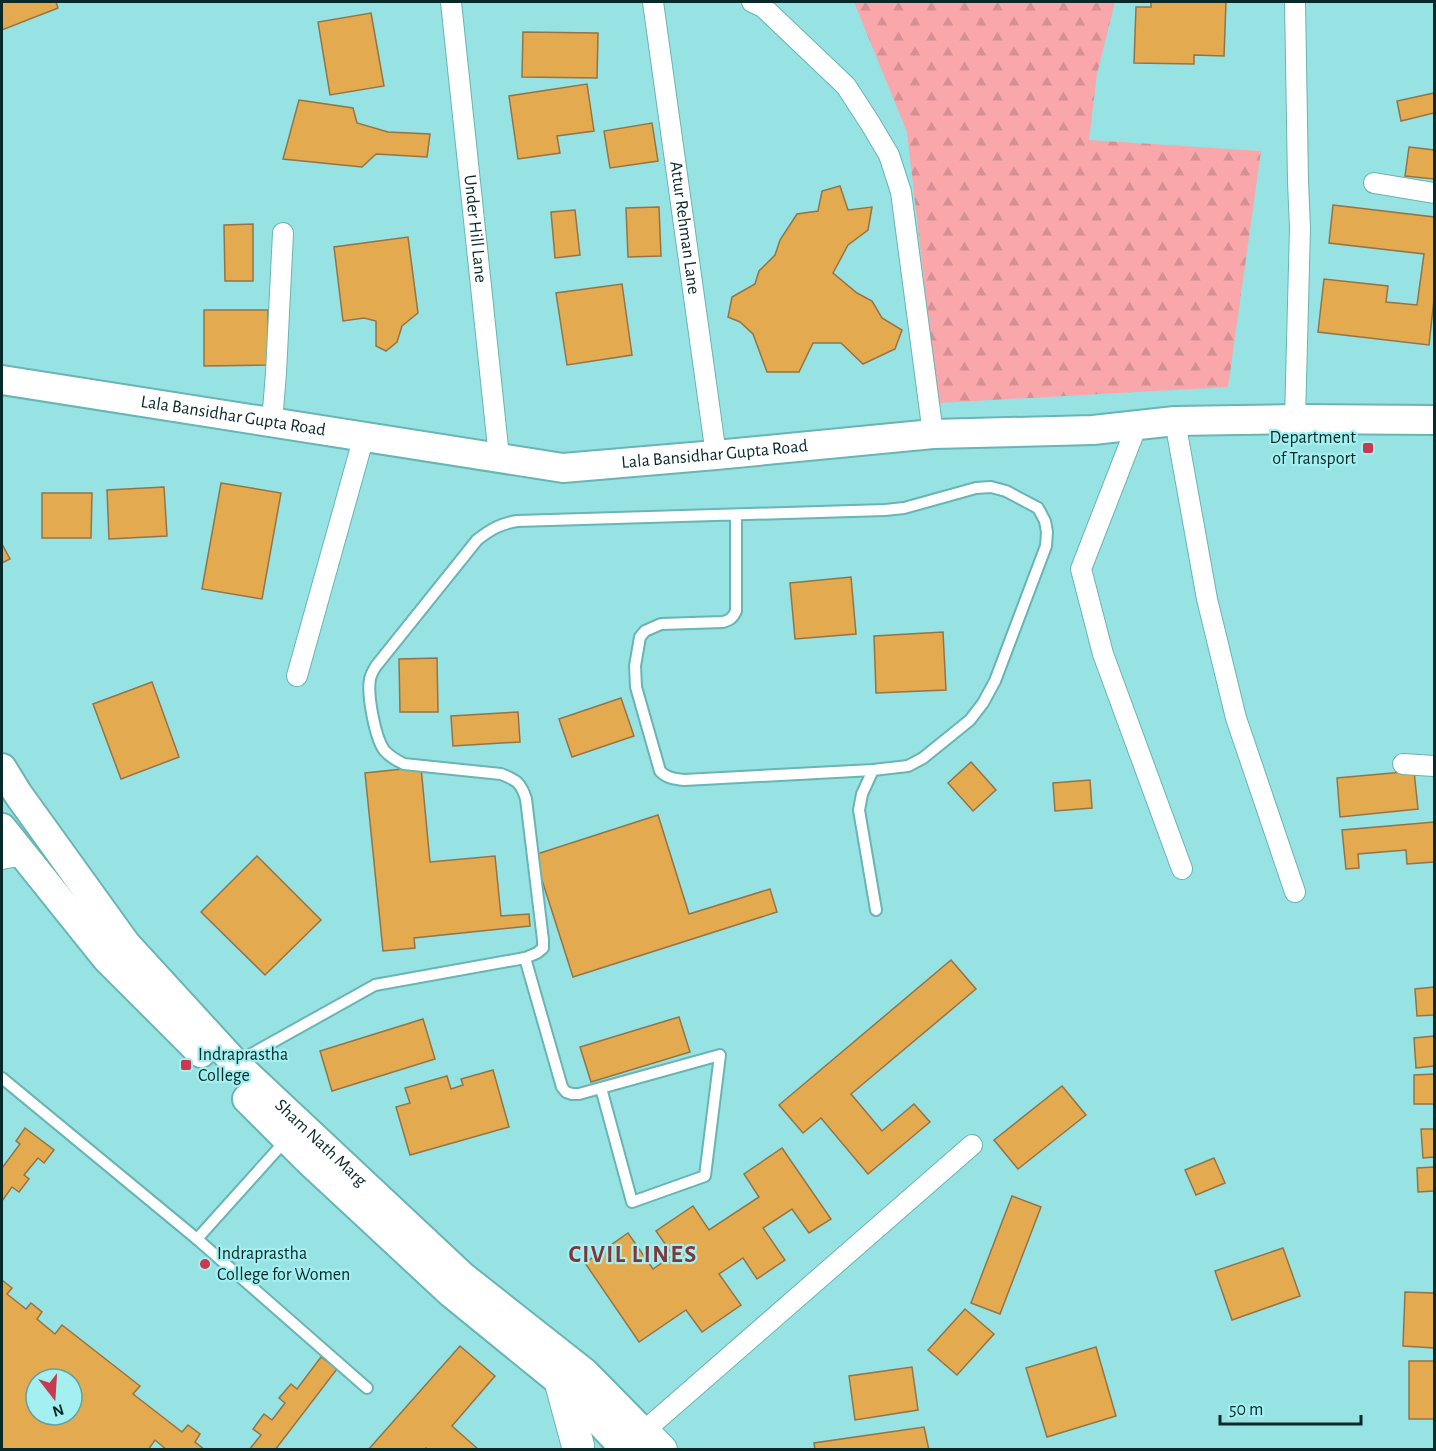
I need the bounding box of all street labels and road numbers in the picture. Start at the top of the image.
street label: Attur Rehman Lane [666,160,703,296]
street label: Under Hill Lane [460,174,490,284]
street label: Lala Bansidhar Gupta Road [139,393,327,440]
street label: Lala Bansidhar Gupta Road [621,437,809,472]
street label: Sham Nath Marg [271,1096,370,1190]

